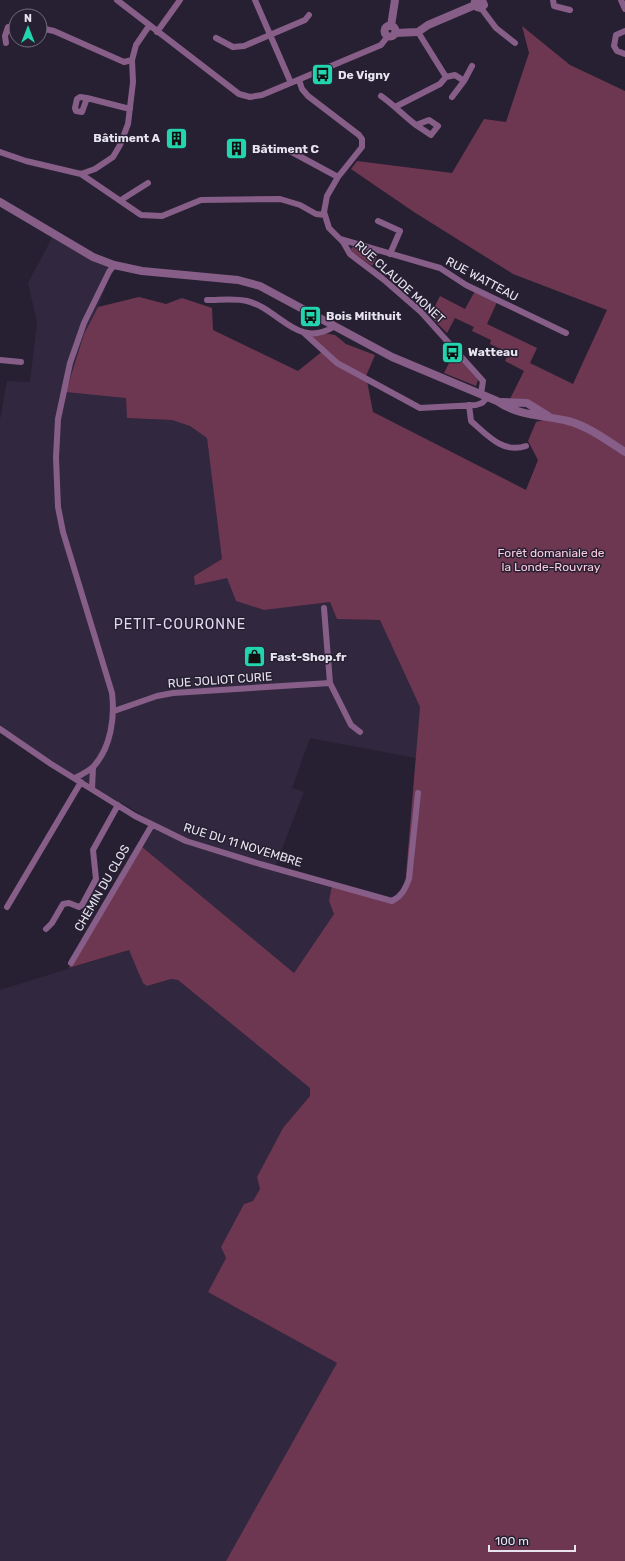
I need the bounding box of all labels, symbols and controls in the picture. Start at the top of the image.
north arrow [8,8,48,48]
text: N [24,12,32,25]
bus stop icon: De Vigny [310,62,336,88]
place label: De Vigny [338,68,390,82]
building icon: Bâtiment A [163,125,189,151]
place label: Bâtiment A [93,131,160,145]
building icon: Bâtiment C [223,136,249,162]
place label: Bâtiment C [252,142,319,156]
street label: RUE CLAUDE MONET [352,238,448,326]
street label: RUE WATTEAU [443,254,521,304]
bus stop icon: Bois Milthuit [298,303,324,329]
place label: Bois Milthuit [326,309,402,323]
bus stop icon: Watteau [440,339,466,365]
place label: Watteau [468,345,518,359]
park label: Forêt domaniale de la Londe-Rouvray [497,546,605,574]
district label: PETIT-COURONNE [114,616,246,633]
shop icon: Fast-Shop.fr [241,644,267,670]
place label: Fast-Shop.fr [270,650,347,664]
street label: RUE JOLIOT CURIE [167,669,273,691]
street label: RUE DU 11 NOVEMBRE [182,820,304,870]
street label: CHEMIN DU CLOS [72,842,132,934]
scale bar [489,1527,575,1553]
text: 100 m [495,1534,529,1548]

